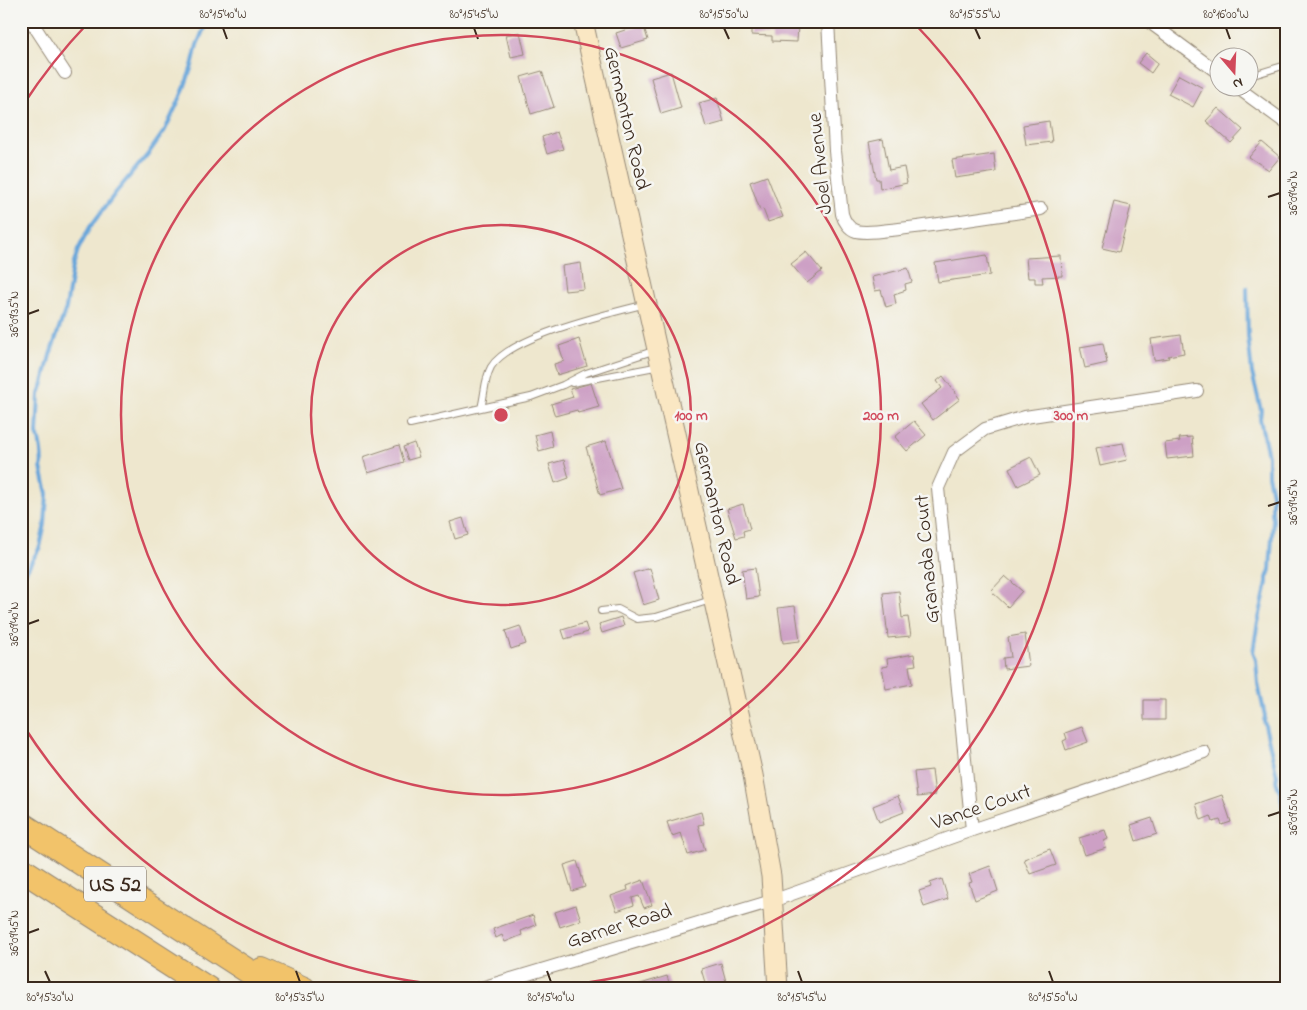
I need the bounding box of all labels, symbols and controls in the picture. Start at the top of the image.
text: 80°15'40"W [199,6,247,24]
text: 80°15'45"W [450,6,498,24]
text: 80°15'50"W [700,6,749,24]
text: 80°15'55"W [950,6,1000,24]
text: 80°16'00"W [1203,6,1249,24]
street label: Germanton Road [595,44,657,193]
north arrow [1210,48,1260,98]
text: N [1230,71,1246,94]
street label: Joel Avenue [801,111,841,216]
text: 36°09'40"N [1285,171,1303,215]
text: 36°09'35"N [6,291,24,337]
text: 100 m [674,405,708,427]
text: 200 m [862,405,899,427]
text: 300 m [1053,405,1089,427]
centre of rings [492,406,510,424]
street label: Germanton Road [685,439,747,588]
text: 36°09'45"N [1285,479,1303,525]
street label: Granada Court [907,493,949,624]
text: 36°09'40"N [6,602,24,646]
street label: Vance Court [927,777,1035,839]
text: 36°09'50"N [1285,789,1303,835]
road number: US 52 [84,866,146,902]
street label: Garner Road [563,897,676,957]
text: 36°09'45"N [6,910,24,956]
text: 80°15'30"W [26,989,74,1007]
text: 80°15'35"W [276,989,324,1007]
text: 80°15'40"W [527,989,575,1007]
text: 80°15'45"W [778,989,826,1007]
text: 80°15'50"W [1029,989,1078,1007]

